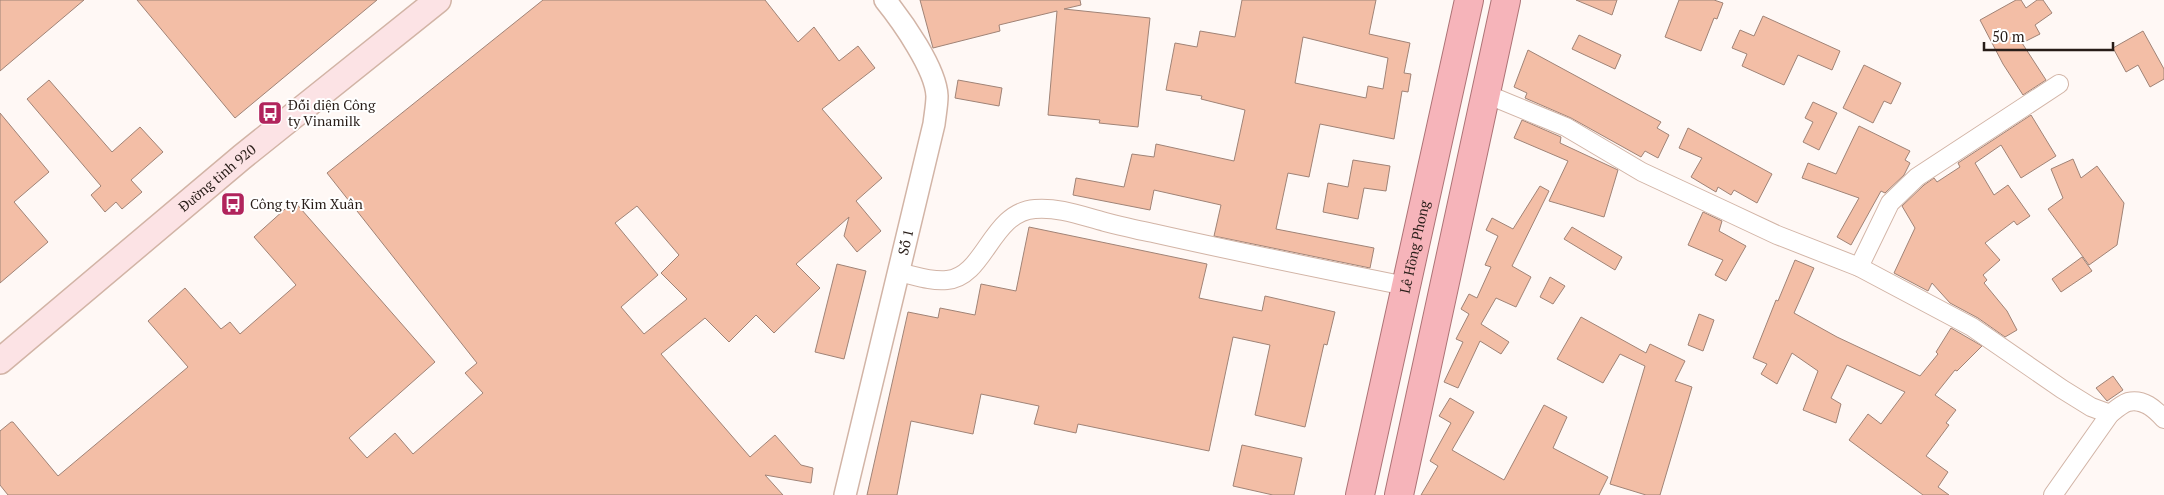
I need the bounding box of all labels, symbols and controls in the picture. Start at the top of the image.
scale bar [1984,20,2113,52]
text: 50 m [1992,26,2025,46]
place label: Đối diện Công ty Vinamilk [288,95,376,130]
bus stop icon: Đối diện Công ty Vinamilk [257,100,283,126]
street label: Đường tỉnh 920 [174,140,260,216]
bus stop icon: Công ty Kim Xuân [220,191,246,217]
place label: Công ty Kim Xuân [250,194,363,213]
street label: Lê Hồng Phong [1395,198,1434,295]
street label: Số 1 [893,227,917,257]

